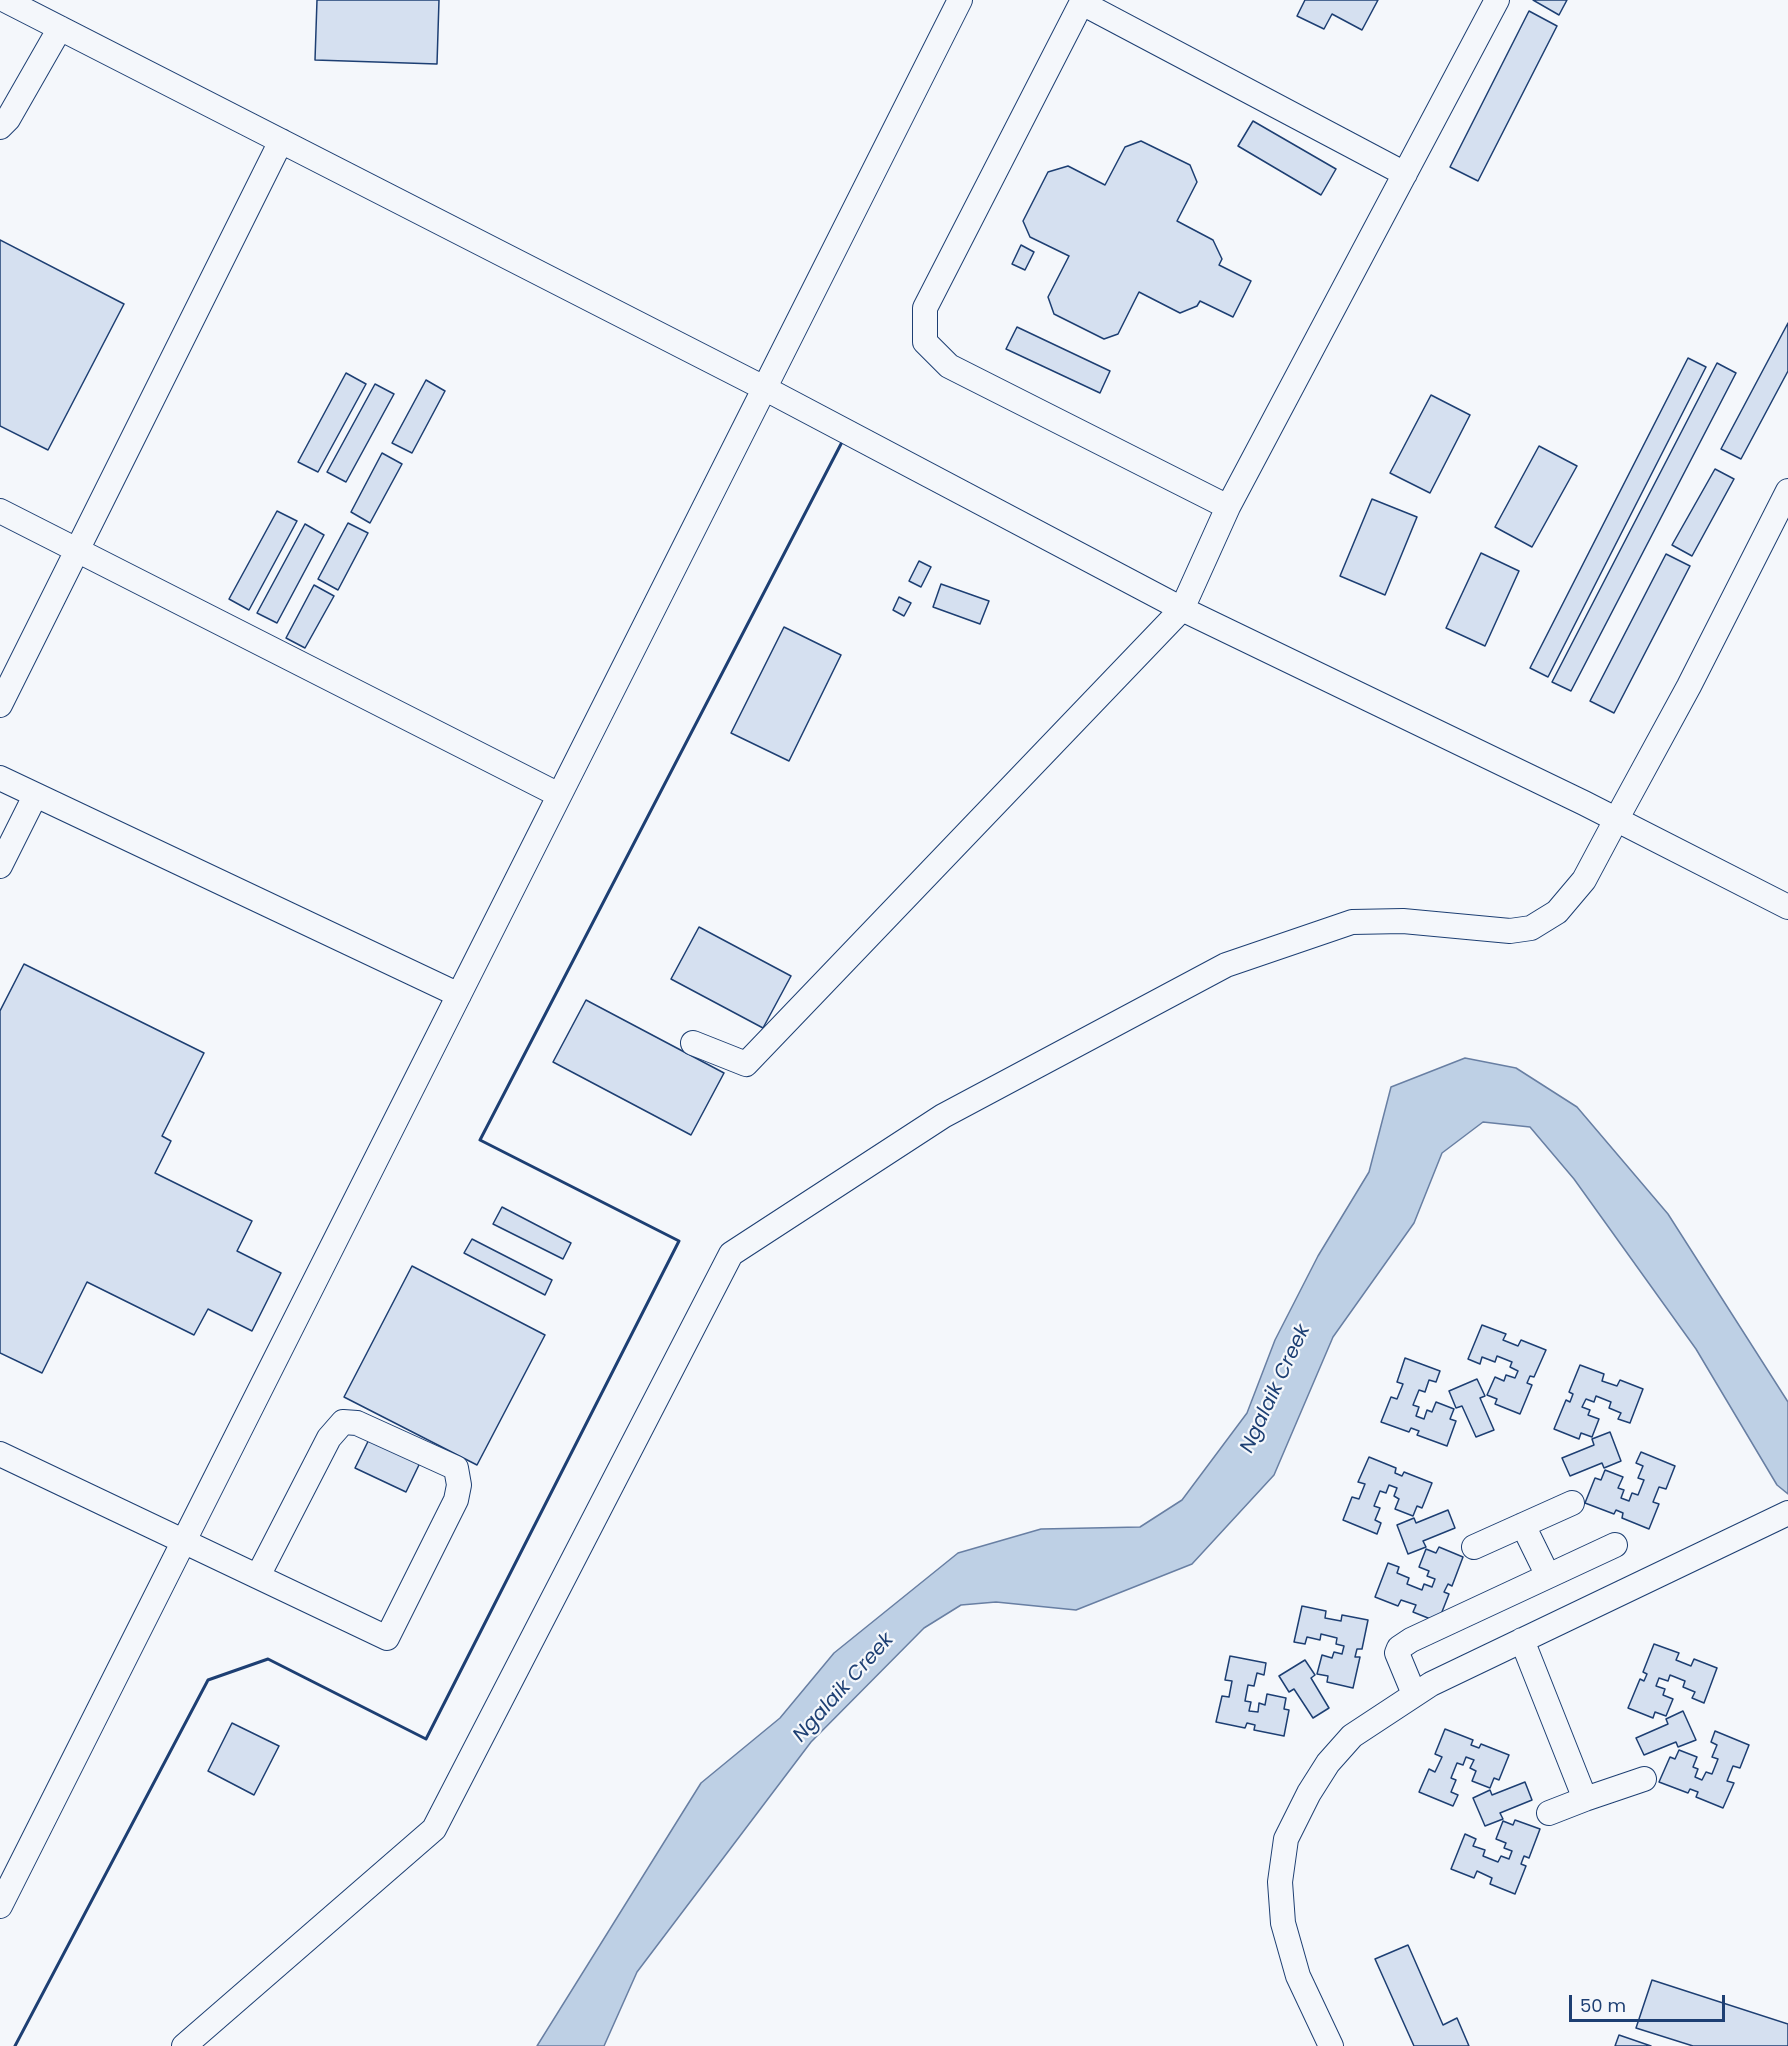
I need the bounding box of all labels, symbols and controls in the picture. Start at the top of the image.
water label: Ngalaik Creek [1236,1321,1316,1457]
water label: Ngalaik Creek [789,1628,899,1748]
scale bar [1572,1983,1728,2021]
text: 50 m [1580,1993,1626,2018]

